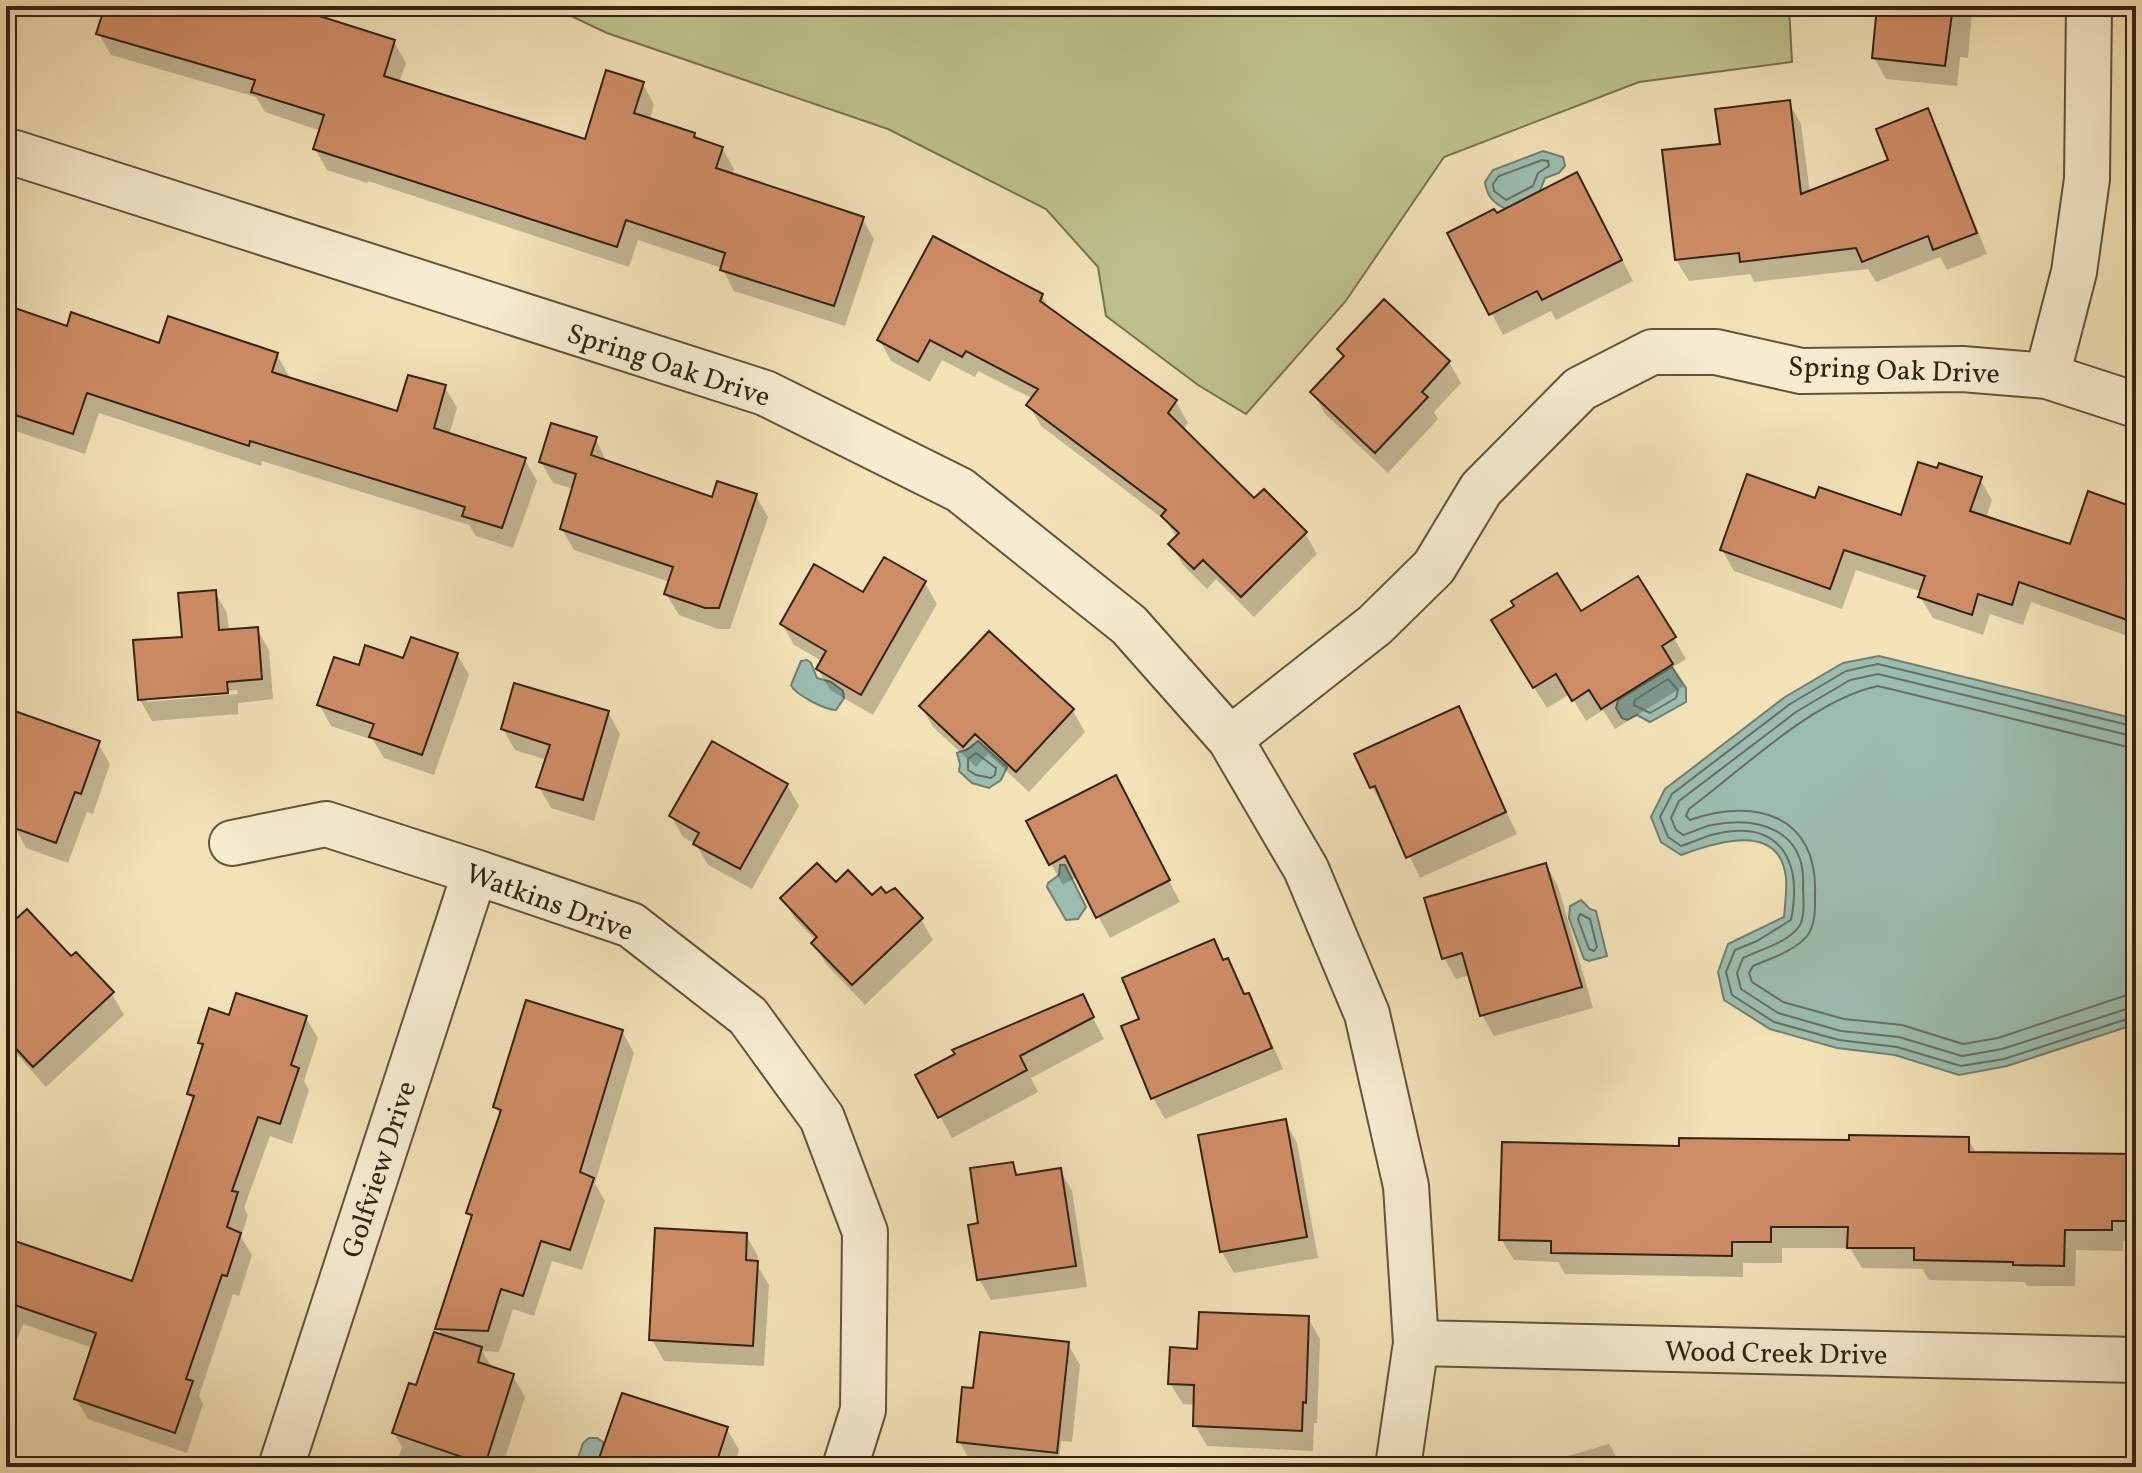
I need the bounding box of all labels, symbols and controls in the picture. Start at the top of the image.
street label: Spring Oak Drive [561,315,775,418]
street label: Spring Oak Drive [1787,348,2000,395]
street label: Watkins Drive [460,855,638,952]
street label: Golfview Drive [333,1076,427,1263]
street label: Wood Creek Drive [1664,1333,1888,1376]

